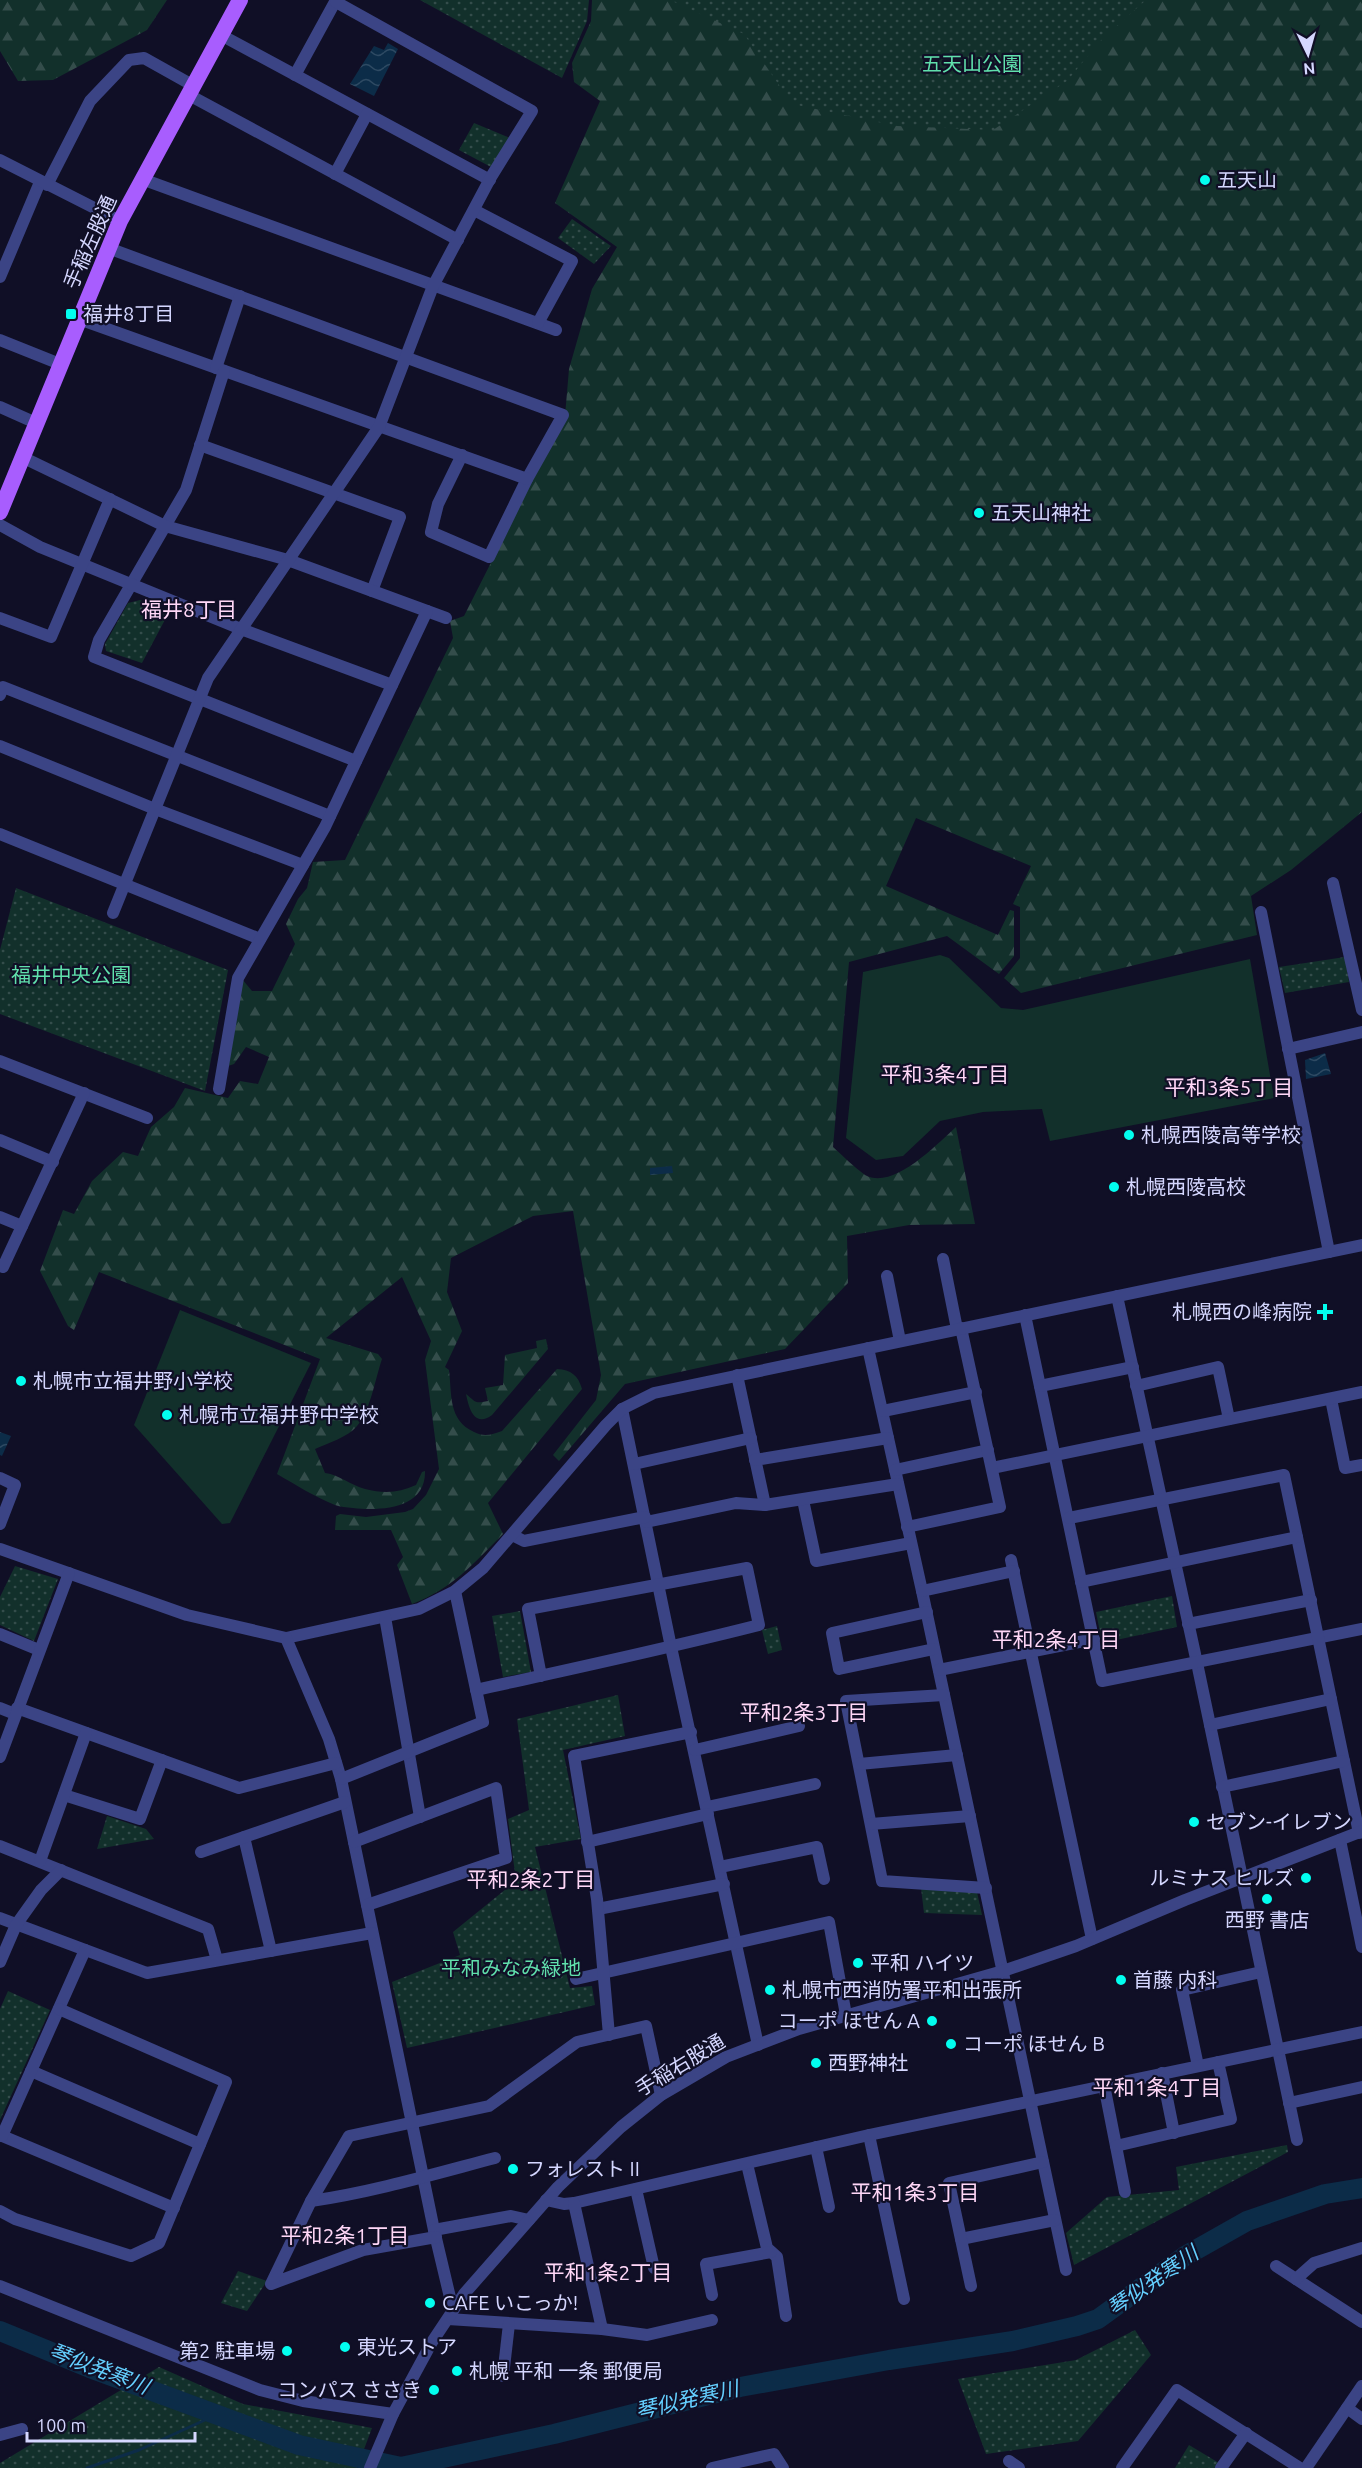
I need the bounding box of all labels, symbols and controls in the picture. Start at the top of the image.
north arrow [1278,24,1338,84]
park label: 五天山公園 [922,52,1022,75]
text: N [1303,59,1316,78]
place label: 五天山 [1217,168,1277,191]
marker: 五天山 [1198,173,1212,187]
street label: 手稲左股通 [59,191,120,292]
place label: 福井8丁目 [83,302,174,325]
marker: 福井8丁目 [64,307,78,321]
place label: 五天山神社 [991,501,1091,524]
marker: 五天山神社 [972,506,986,520]
district label: 福井8丁目 [141,597,237,621]
park label: 福井中央公園 [11,963,131,986]
district label: 平和3条4丁目 [881,1062,1009,1086]
district label: 平和3条5丁目 [1165,1075,1293,1099]
place label: 札幌西陵高等学校 [1141,1123,1301,1146]
marker: 札幌西陵高等学校 [1122,1128,1136,1142]
place label: 札幌西陵高校 [1126,1175,1246,1198]
marker: 札幌西陵高校 [1107,1180,1121,1194]
place label: 札幌西の峰病院 [1172,1300,1312,1323]
marker: 札幌西の峰病院 [1316,1303,1334,1321]
place label: 札幌市立福井野小学校 [33,1369,233,1392]
marker: 札幌市立福井野小学校 [14,1374,28,1388]
place label: 札幌市立福井野中学校 [179,1403,379,1426]
marker: 札幌市立福井野中学校 [160,1408,174,1422]
district label: 平和2条4丁目 [992,1627,1120,1651]
district label: 平和2条3丁目 [740,1700,868,1724]
place label: セブン-イレブン [1206,1810,1352,1833]
marker: セブン-イレブン [1187,1815,1201,1829]
place label: ルミナス ヒルズ [1149,1866,1294,1889]
district label: 平和2条2丁目 [467,1867,595,1891]
marker: ルミナス ヒルズ [1299,1871,1313,1885]
marker: 西野 書店 [1260,1892,1274,1906]
place label: 西野 書店 [1225,1908,1309,1931]
place label: 平和 ハイツ [870,1951,974,1974]
park label: 平和みなみ緑地 [441,1956,581,1979]
marker: 平和 ハイツ [851,1956,865,1970]
place label: 首藤 内科 [1133,1968,1218,1991]
marker: 首藤 内科 [1114,1973,1128,1987]
place label: 札幌市西消防署平和出張所 [782,1978,1022,2001]
marker: 札幌市西消防署平和出張所 [763,1983,777,1997]
place label: コーポ ほせん A [778,2009,920,2032]
marker: コーポ ほせん A [925,2014,939,2028]
street label: 手稲右股通 [631,2029,729,2100]
place label: コーポ ほせん B [963,2032,1105,2055]
marker: コーポ ほせん B [944,2037,958,2051]
place label: 西野神社 [828,2051,908,2074]
marker: 西野神社 [809,2056,823,2070]
district label: 平和1条4丁目 [1093,2075,1221,2099]
place label: フォレスト II [525,2157,640,2180]
marker: フォレスト II [506,2162,520,2176]
district label: 平和1条3丁目 [851,2180,979,2204]
district label: 平和2条1丁目 [281,2223,409,2247]
water label: 琴似発寒川 [1103,2239,1204,2320]
district label: 平和1条2丁目 [544,2260,672,2284]
place label: CAFE いこっか! [442,2291,578,2314]
marker: CAFE いこっか! [423,2296,437,2310]
place label: 東光ストア [357,2335,457,2358]
water label: 琴似発寒川 [46,2338,155,2399]
place label: 第2 駐車場 [179,2339,275,2362]
marker: 東光ストア [338,2340,352,2354]
marker: 第2 駐車場 [280,2344,294,2358]
place label: 札幌 平和 一条 郵便局 [469,2359,663,2382]
marker: 札幌 平和 一条 郵便局 [450,2364,464,2378]
water label: 琴似発寒川 [633,2375,743,2423]
place label: コンパス ささき [277,2378,422,2401]
marker: コンパス ささき [427,2383,441,2397]
scale bar [27,2405,195,2443]
text: 100 m [36,2415,86,2435]

